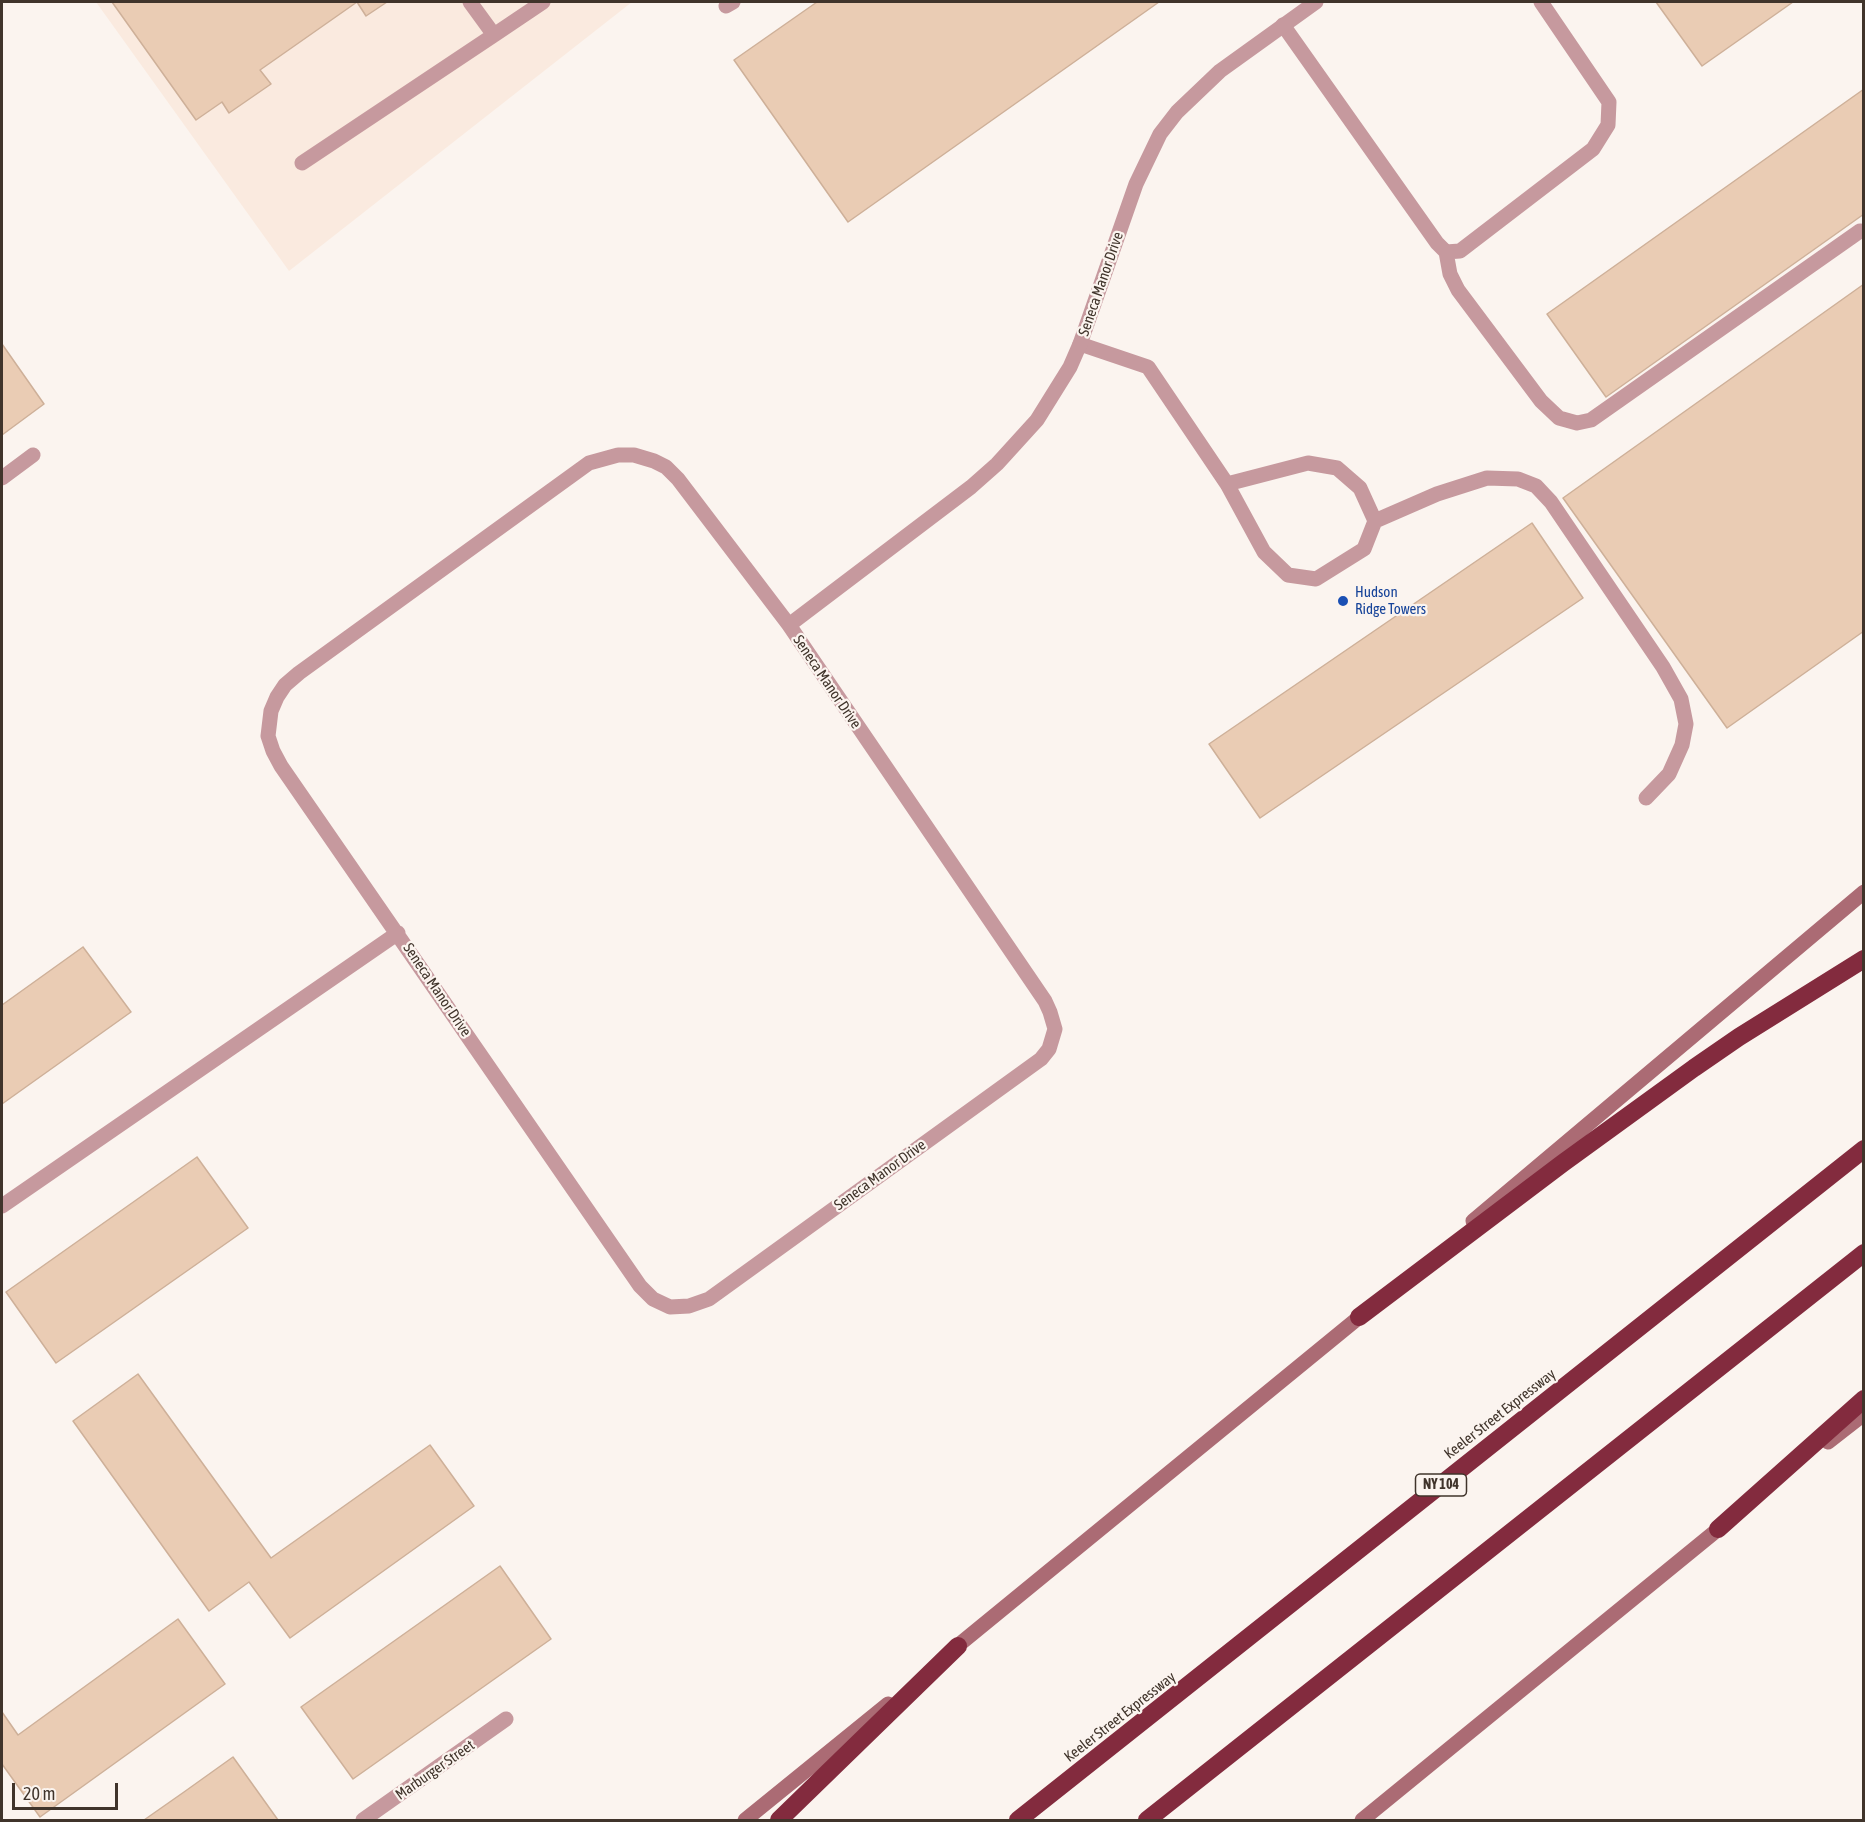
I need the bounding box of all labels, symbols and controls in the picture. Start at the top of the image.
street label: Seneca Manor Drive [1075,230,1127,338]
place label: Hudson Ridge Towers [1355,583,1426,618]
marker: Hudson Ridge Towers [1336,594,1350,608]
street label: Seneca Manor Drive [789,632,865,732]
street label: Seneca Manor Drive [399,940,475,1040]
street label: Seneca Manor Drive [831,1136,929,1214]
street label: Keeler Street Expressway [1441,1365,1559,1463]
road number: NY 104 [1416,1474,1466,1496]
street label: Keeler Street Expressway [1061,1668,1179,1766]
street label: Marburger Street [392,1736,478,1804]
scale bar [15,1771,122,1809]
text: 20 m [23,1783,55,1804]

